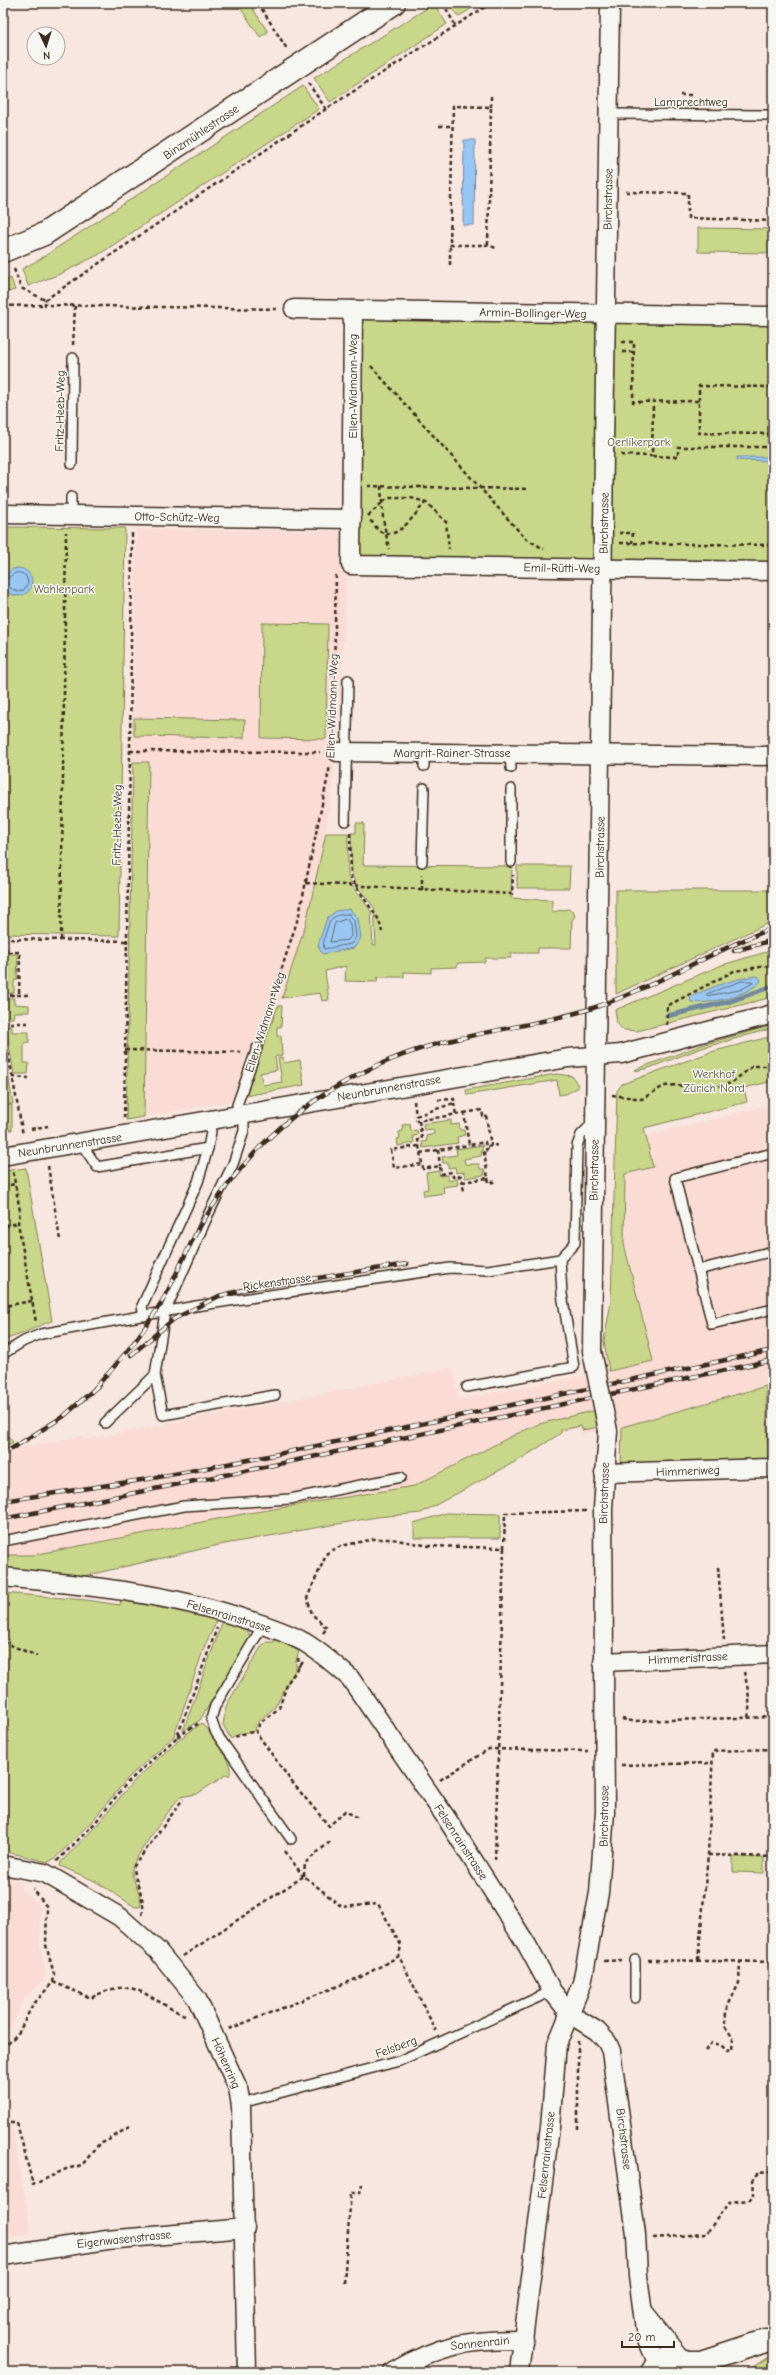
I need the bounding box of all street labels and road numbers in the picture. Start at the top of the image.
street label: Lamprechtweg [654,95,728,109]
street label: Binzmühlestrasse [161,102,241,162]
street label: Birchstrasse [600,168,616,230]
street label: Armin-Bollinger-Weg [479,305,587,321]
street label: Ellen-Widmann-Weg [346,334,360,438]
street label: Fritz-Heeb-Weg [52,370,68,452]
street label: Birchstrasse [596,492,612,554]
street label: Otto-Schütz-Weg [134,509,220,525]
street label: Emil-Rütti-Weg [524,560,600,576]
street label: Ellen-Widmann-Weg [323,653,341,759]
street label: Margrit-Rainer-Strasse [393,746,511,760]
street label: Fritz-Heeb-Weg [109,784,125,866]
street label: Birchstrasse [592,816,608,878]
street label: Ellen-Widmann-Weg [242,970,288,1074]
street label: Neunbrunnenstrasse [336,1072,442,1104]
street label: Neunbrunnenstrasse [17,1130,123,1160]
street label: Birchstrasse [586,1139,602,1201]
street label: Rickenstrasse [242,1270,312,1294]
street label: Birchstrasse [596,1462,612,1524]
street label: Himmeriweg [656,1463,720,1479]
street label: Felsenrainstrasse [185,1596,273,1636]
street label: Himmeristrasse [648,1649,728,1667]
street label: Birchstrasse [596,1785,612,1847]
street label: Felsenrainstrasse [431,1801,491,1883]
street label: Felsberg [373,2033,419,2061]
street label: Höhenring [209,2035,243,2091]
street label: Birchstrasse [613,2107,635,2171]
street label: Felsenrainstrasse [534,2111,558,2199]
street label: Eigenwasenstrasse [76,2227,172,2251]
street label: Sonnenrain [450,2333,510,2353]

